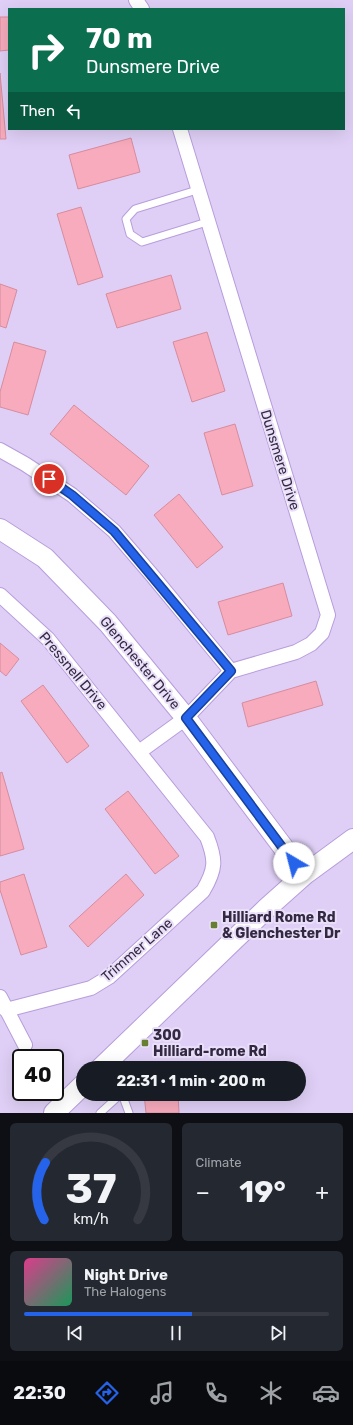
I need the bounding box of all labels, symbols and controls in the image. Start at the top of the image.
text: 70 m [86,22,153,55]
icon: right [20,24,72,76]
text: Dunsmere Drive [86,56,220,78]
icon: left [63,100,85,122]
text: Then [20,102,55,120]
street label: Dunsmere Drive [257,408,303,512]
pin [32,462,66,496]
icon: arrive [38,468,60,490]
street label: Glenchester Drive [96,613,184,713]
street label: Pressnell Drive [35,629,111,714]
position arrow [273,842,315,884]
place label: Hilliard Rome Rd & Glenchester Dr [222,909,341,942]
street label: Trimmer Lane [98,914,176,986]
marker: Hilliard Rome Rd & Glenchester Dr [209,920,219,930]
place label: 300 Hilliard-rome Rd [153,1027,267,1060]
marker: 300 Hilliard-rome Rd [140,1038,150,1048]
speed limit sign: 40 [12,1049,64,1101]
text: 22:31 · 1 min · 200 m [116,1072,266,1090]
text: Climate [196,1155,242,1170]
text: 37 [65,1164,116,1213]
text: 19° [239,1174,286,1210]
text: − [196,1179,210,1206]
text: + [315,1179,329,1206]
text: km/h [73,1211,109,1228]
text: Night Drive [84,1266,168,1284]
text: The Halogens [84,1284,166,1299]
icon: previous [64,1322,86,1344]
icon: pause [165,1322,187,1344]
icon: next [267,1322,289,1344]
icon: directions [93,1379,121,1407]
icon: music [148,1379,176,1407]
icon: phone [202,1379,230,1407]
icon: climate [257,1379,285,1407]
icon: car [312,1379,340,1407]
text: 22:30 [13,1382,66,1404]

